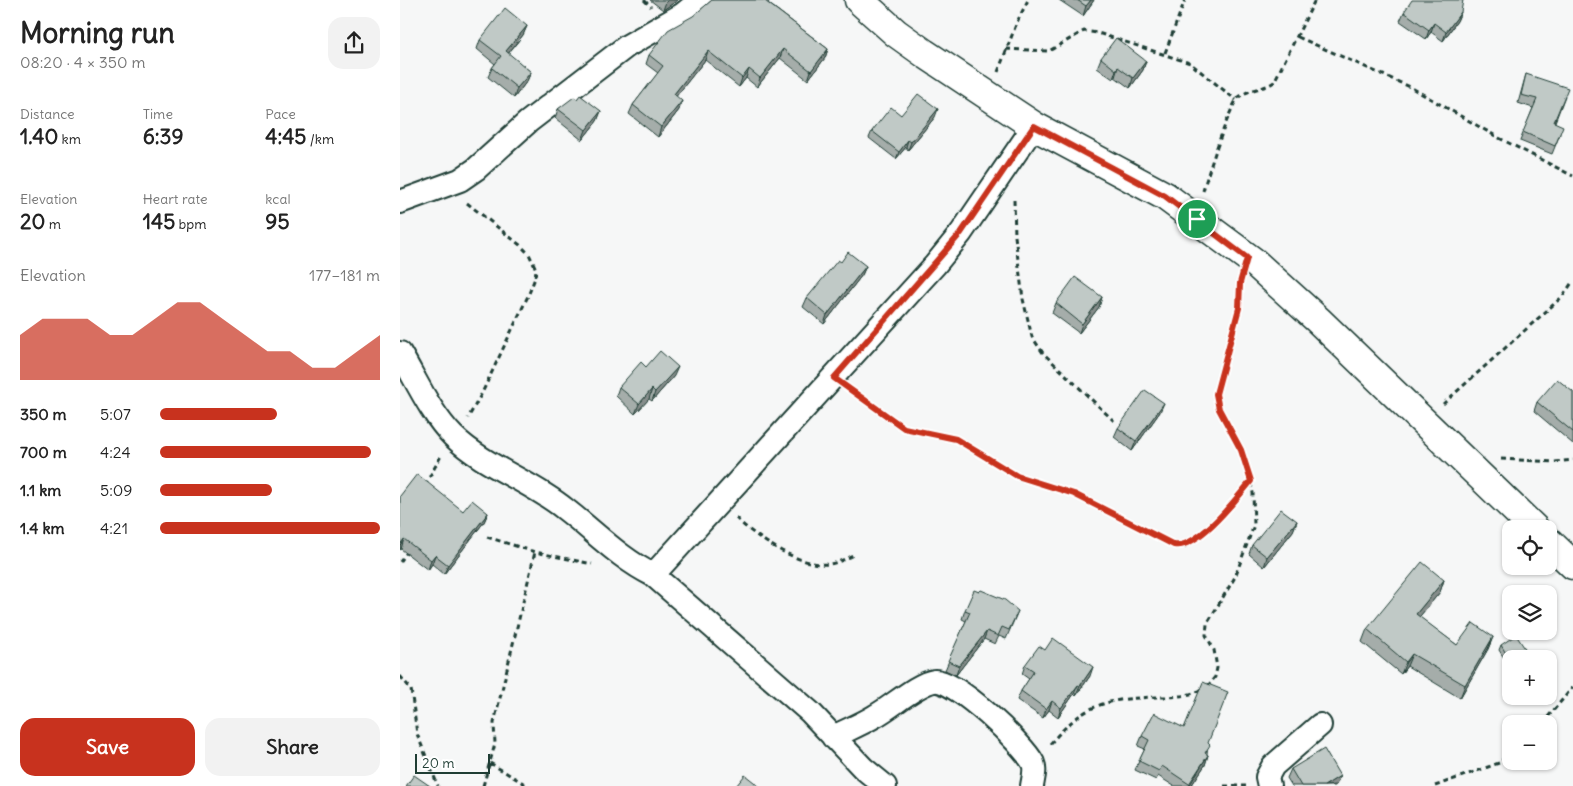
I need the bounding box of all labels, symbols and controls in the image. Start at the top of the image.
text: Morning run [20,15,175,51]
button: share [328,17,380,69]
text: 08:20 · 4 × 350 m [20,52,145,72]
text: Distance [20,105,75,123]
text: Time [143,105,173,123]
text: Pace [265,105,296,123]
text: 1.40 [20,123,58,150]
text: 6:39 [143,123,184,150]
text: 4:45 [265,123,306,150]
text: km [58,130,81,148]
text: /km [306,130,334,148]
text: Elevation [20,190,77,208]
text: Heart rate [143,190,208,208]
text: kcal [265,190,291,208]
pin [1176,198,1218,240]
icon: arrive [1183,205,1211,233]
text: 20 [20,208,45,235]
text: 145 [143,208,175,235]
text: 95 [265,208,289,235]
text: m [45,215,61,233]
text: bpm [175,215,207,233]
text: Elevation [20,265,86,285]
text: 177–181 m [309,265,380,285]
text: 350 m [20,404,67,424]
text: 5:07 [100,404,131,424]
text: 700 m [20,442,67,462]
text: 4:24 [100,442,131,462]
text: 1.1 km [20,480,61,500]
text: 5:09 [100,480,133,500]
text: 1.4 km [20,518,65,538]
text: 4:21 [100,518,128,538]
map controls [1502,520,1557,770]
button: locate [1502,520,1557,575]
button: layers [1502,585,1557,640]
button: + [1502,650,1557,705]
button: − [1502,715,1557,770]
button: Save [20,718,195,776]
button: Share [205,718,380,776]
scale bar [415,751,490,774]
text: 20 m [422,754,455,772]

